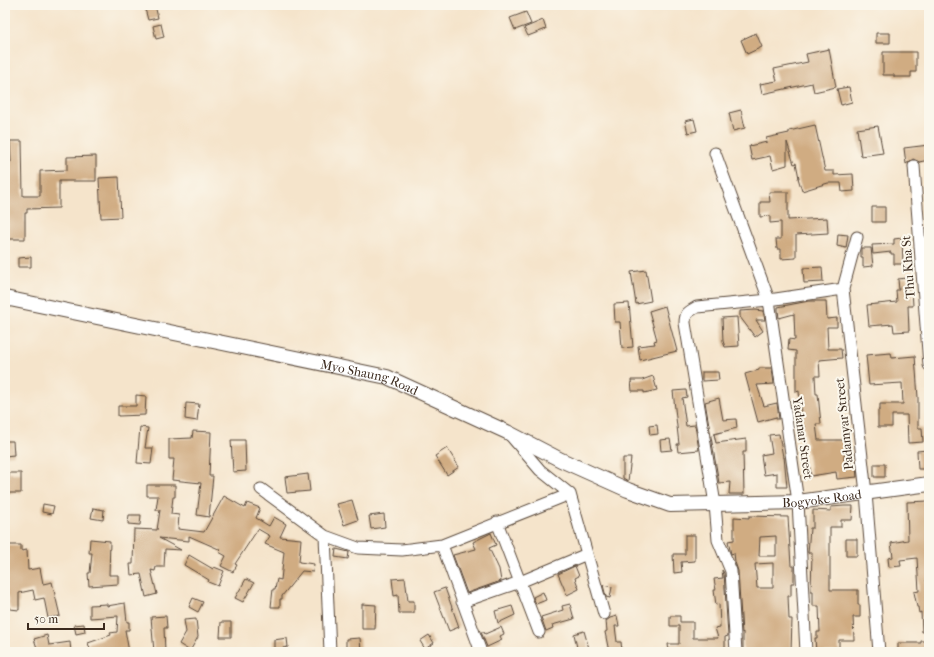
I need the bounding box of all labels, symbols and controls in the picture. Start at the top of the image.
street label: Thu Kha St [898,235,918,299]
street label: Myo Shaung Road [319,356,422,398]
street label: Padamyar Street [832,377,856,471]
street label: Yadanar Street [790,395,816,481]
street label: Bogyoke Road [782,486,863,510]
scale bar [28,605,104,631]
text: 50 m [34,612,58,626]

